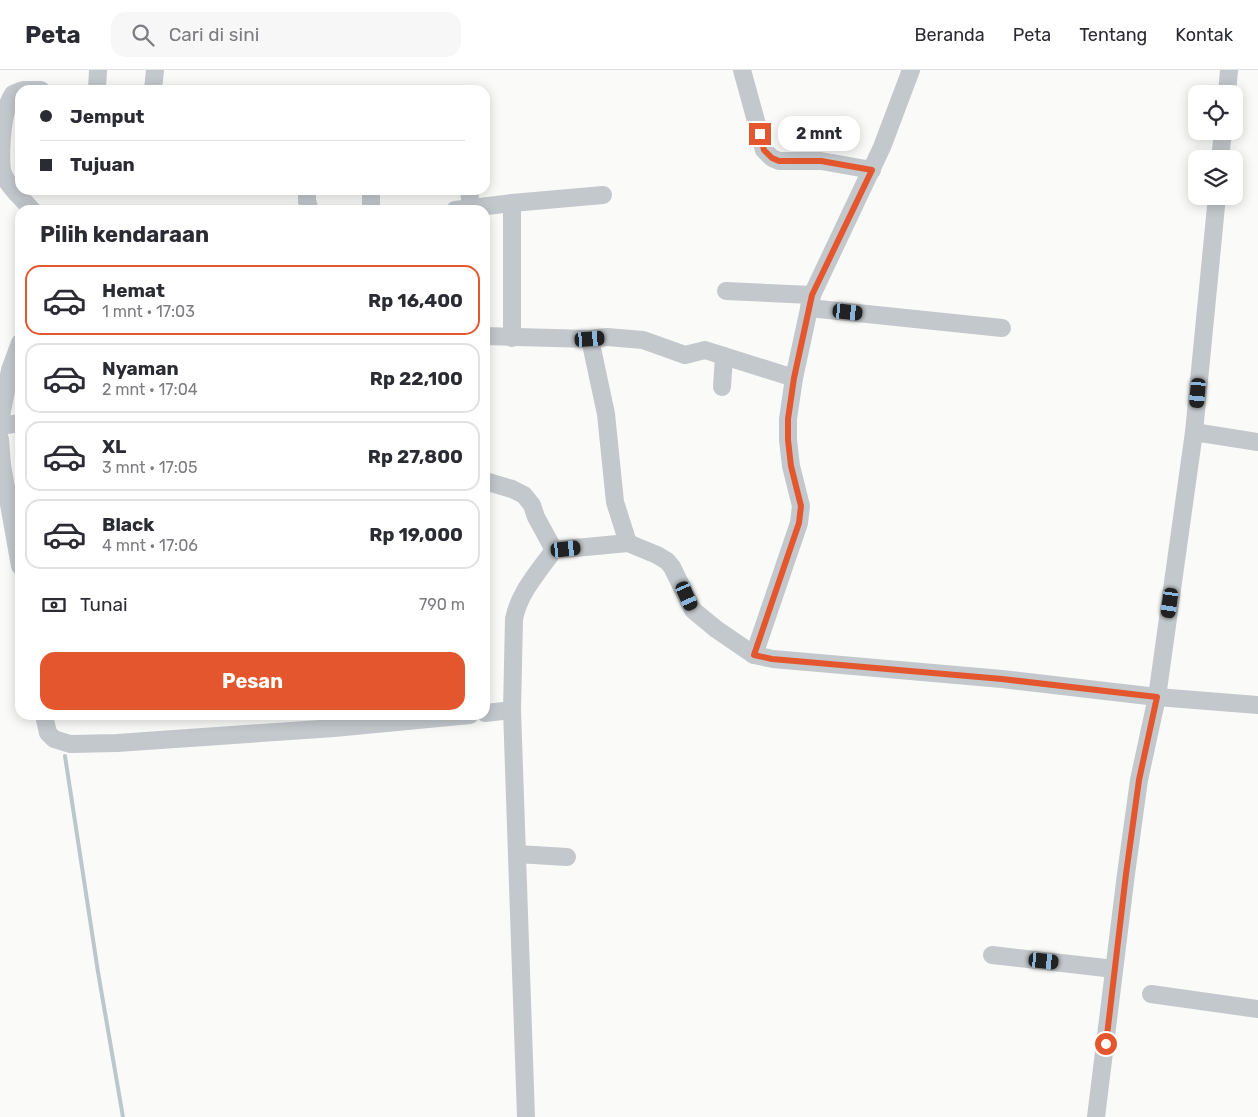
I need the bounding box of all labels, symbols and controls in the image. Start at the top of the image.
search box [111,12,461,57]
text: Peta [25,21,81,49]
icon: search [129,21,157,49]
text: Cari di sini [169,23,259,46]
text: Beranda [914,24,985,46]
text: Peta [1013,24,1051,46]
text: Tentang [1079,24,1147,46]
text: Kontak [1175,24,1233,46]
map controls [1188,85,1243,205]
button: locate [1188,85,1243,140]
text: Jemput [70,105,144,128]
callout: 2 mnt [778,116,860,152]
route end [749,123,771,145]
text: 2 mnt [796,124,842,143]
button: layers [1188,150,1243,205]
text: Tujuan [70,153,135,176]
text: Pilih kendaraan [40,221,209,248]
icon: car [42,278,87,323]
text: Hemat [102,279,165,302]
text: Rp 16,400 [368,289,463,312]
text: 1 mnt · 17:03 [102,302,195,321]
car [832,303,863,321]
car [574,330,605,348]
icon: car [42,356,87,401]
text: Nyaman [102,357,179,380]
text: Rp 22,100 [370,367,463,390]
car [1189,377,1206,409]
text: 2 mnt · 17:04 [102,380,198,399]
icon: car [42,434,87,479]
text: XL [102,435,126,458]
text: Rp 27,800 [368,445,463,468]
text: 3 mnt · 17:05 [102,458,198,477]
icon: car [42,512,87,557]
text: Black [102,513,154,536]
text: Rp 19,000 [369,523,463,546]
text: 4 mnt · 17:06 [102,536,198,555]
car [550,540,581,558]
car [674,579,699,613]
car [1160,587,1179,619]
icon: cash [40,591,68,619]
text: Tunai [80,593,128,616]
text: 790 m [419,595,465,614]
button: Pesan [40,652,465,710]
car [1028,952,1059,970]
route start [1095,1033,1117,1055]

